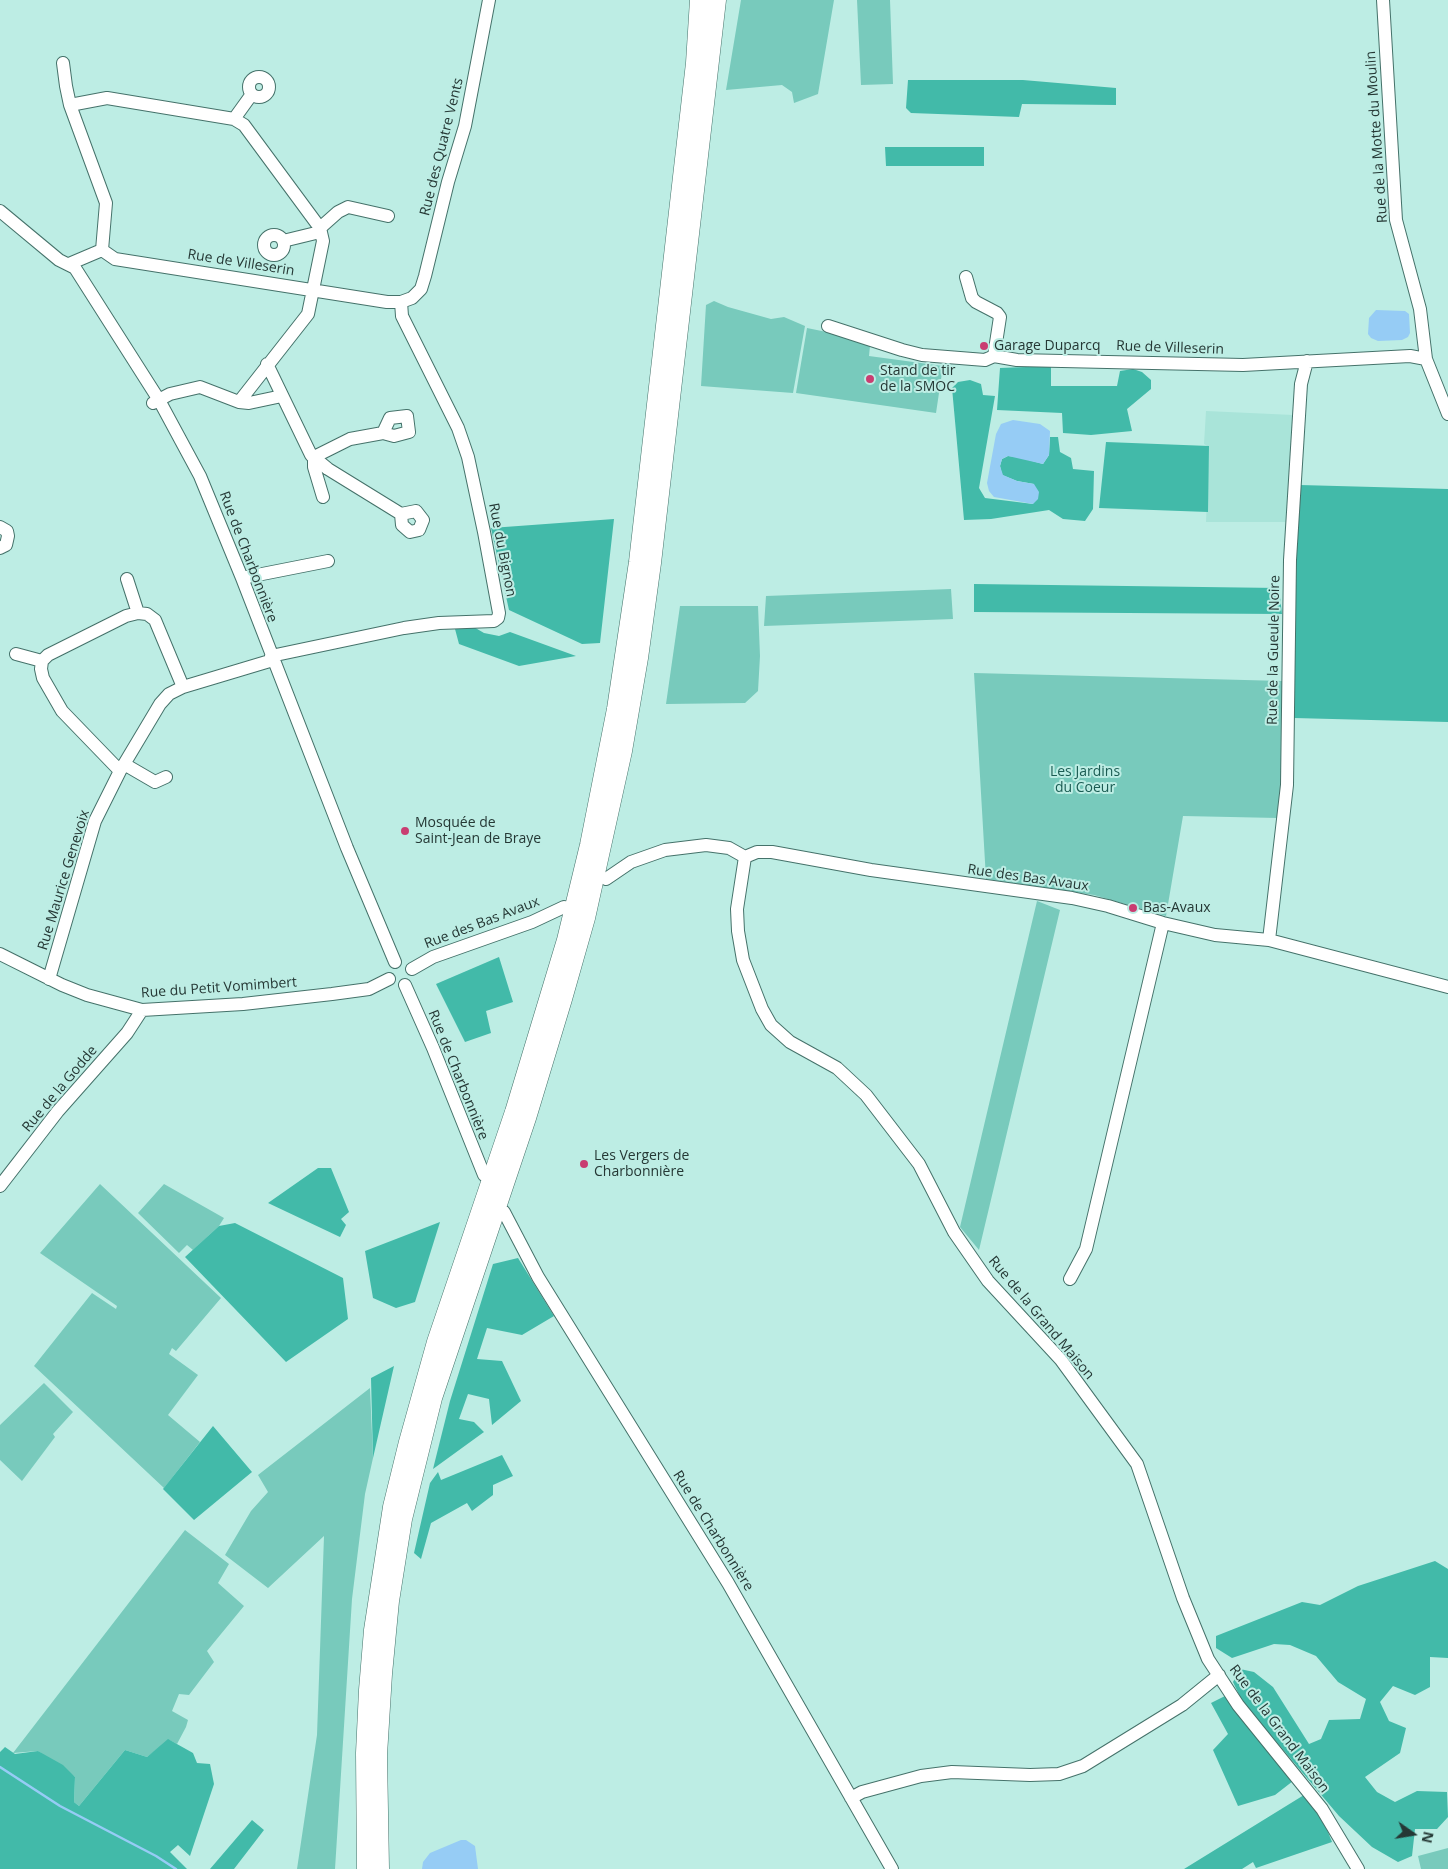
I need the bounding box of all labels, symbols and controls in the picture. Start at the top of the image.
street label: Rue de la Motte du Moulin [1363,50,1391,224]
street label: Rue des Quatre Vents [417,76,467,218]
street label: Rue de Villeserin [186,246,296,280]
place label: Garage Duparcq [994,338,1101,354]
street label: Rue de Villeserin [1116,338,1224,358]
marker: Garage Duparcq [978,340,990,352]
place label: Stand de tir de la SMOC [880,363,956,396]
marker: Stand de tir de la SMOC [864,373,876,385]
street label: Rue de Charbonnière [215,489,281,625]
street label: Rue du Bignon [485,502,519,598]
street label: Rue de la Gueule Noire [1264,575,1284,725]
park label: Les Jardins du Coeur [1050,764,1120,796]
street label: Rue Maurice Genevoix [35,808,93,952]
place label: Mosquée de Saint-Jean de Braye [415,815,541,848]
marker: Mosquée de Saint-Jean de Braye [399,825,411,837]
street label: Rue des Bas Avaux [966,861,1090,895]
street label: Rue des Bas Avaux [422,893,542,953]
place label: Bas-Avaux [1143,900,1211,916]
marker: Bas-Avaux [1127,902,1139,914]
street label: Rue du Petit Vomimbert [140,974,298,1002]
street label: Rue de Charbonnière [424,1007,492,1143]
street label: Rue de la Godde [19,1042,101,1136]
place label: Les Vergers de Charbonnière [594,1148,689,1180]
marker: Les Vergers de Charbonnière [578,1158,590,1170]
street label: Rue de la Grand Maison [984,1253,1098,1383]
street label: Rue de Charbonnière [669,1468,757,1594]
street label: Rue de la Grand Maison [1225,1662,1333,1796]
north arrow [1388,1809,1438,1859]
text: N [1418,1830,1439,1845]

